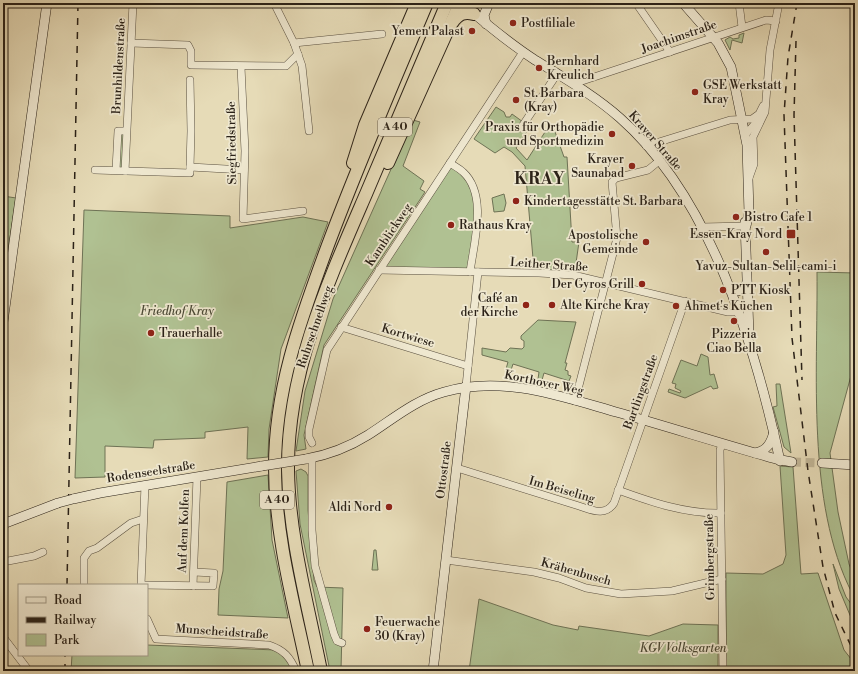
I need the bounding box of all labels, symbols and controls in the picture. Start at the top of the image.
place label: Postfiliale [521,16,575,31]
street label: Joachimstraße [638,17,719,57]
street label: Brunhildenstraße [109,18,129,115]
marker: Postfiliale [508,18,518,28]
place label: Yemen Palast [391,24,465,39]
marker: Yemen Palast [467,26,477,36]
place label: Bernhard Kreulich [546,54,599,83]
marker: Bernhard Kreulich [534,63,544,73]
place label: GSE Werkstatt Kray [703,78,783,107]
place label: St. Barbara (Kray) [524,86,585,115]
marker: GSE Werkstatt Kray [690,87,700,97]
marker: St. Barbara (Kray) [511,95,521,105]
street label: Siegfriedstraße [224,101,240,185]
street label: Krayer Straße [625,108,685,174]
road number: A 40 [378,118,412,136]
place label: Praxis für Orthopädie und Sportmedizin [485,120,604,149]
marker: Praxis für Orthopädie und Sportmedizin [607,129,617,139]
place label: Krayer Saunabad [571,152,624,181]
marker: Krayer Saunabad [627,161,637,171]
district label: KRAY [514,169,566,189]
place label: Kindertagesstätte St. Barbara [524,194,684,209]
marker: Kindertagesstätte St. Barbara [511,196,521,206]
street label: Kamblickweg [362,200,416,269]
place label: Bistro Cafe 1 [743,210,813,225]
marker: Bistro Cafe 1 [731,212,741,222]
place label: Rathaus Kray [459,218,532,233]
marker: Rathaus Kray [446,220,456,230]
place label: Essen-Kray Nord [690,227,782,242]
place label: Apostolische Gemeinde [567,228,638,257]
marker: Essen-Kray Nord [785,228,797,240]
marker: Apostolische Gemeinde [641,237,651,247]
marker: Yavuz-Sultan-Selil-cami-i [761,247,771,257]
street label: Leither Straße [509,255,589,275]
place label: Yavuz-Sultan-Selil-cami-i [695,259,836,274]
place label: Der Gyros Grill [551,277,634,292]
marker: Der Gyros Grill [637,279,647,289]
street label: Ruhrschnellweg [294,283,336,370]
place label: PTT Kiosk [731,283,791,298]
marker: PTT Kiosk [718,285,728,295]
place label: Café an der Kirche [461,291,518,320]
place label: Alte Kirche Kray [559,298,650,313]
place label: Ahmet's Küchen [683,299,773,314]
marker: Café an der Kirche [521,300,531,310]
marker: Alte Kirche Kray [547,300,557,310]
marker: Ahmet's Küchen [671,301,681,311]
park label: Friedhof Kray [140,304,215,319]
marker: Pizzeria Ciao Bella [729,316,739,326]
street label: Kortwiese [380,321,436,351]
place label: Trauerhalle [159,326,222,341]
place label: Pizzeria Ciao Bella [706,327,763,356]
marker: Trauerhalle [146,328,156,338]
street label: Bartlingstraße [620,352,662,433]
street label: Korthover Weg [503,367,586,399]
street label: Ottostraße [433,440,455,500]
street label: Rodenseelstraße [106,458,196,486]
street label: Im Beiseling [527,473,598,507]
street label: Auf dem Kolfen [175,489,193,574]
road number: A 40 [260,491,294,509]
place label: Aldi Nord [328,500,381,515]
marker: Aldi Nord [384,502,394,512]
street label: Grimbergstraße [702,514,718,600]
street label: Krähenbusch [539,555,613,589]
legend [18,584,148,656]
text: Road [54,593,82,608]
text: Railway [54,613,96,628]
place label: Feuerwache 30 (Kray) [375,615,440,644]
street label: Munscheidstraße [175,621,269,643]
marker: Feuerwache 30 (Kray) [362,624,372,634]
text: Park [54,633,80,648]
park label: KGV Volksgarten [640,641,727,656]

